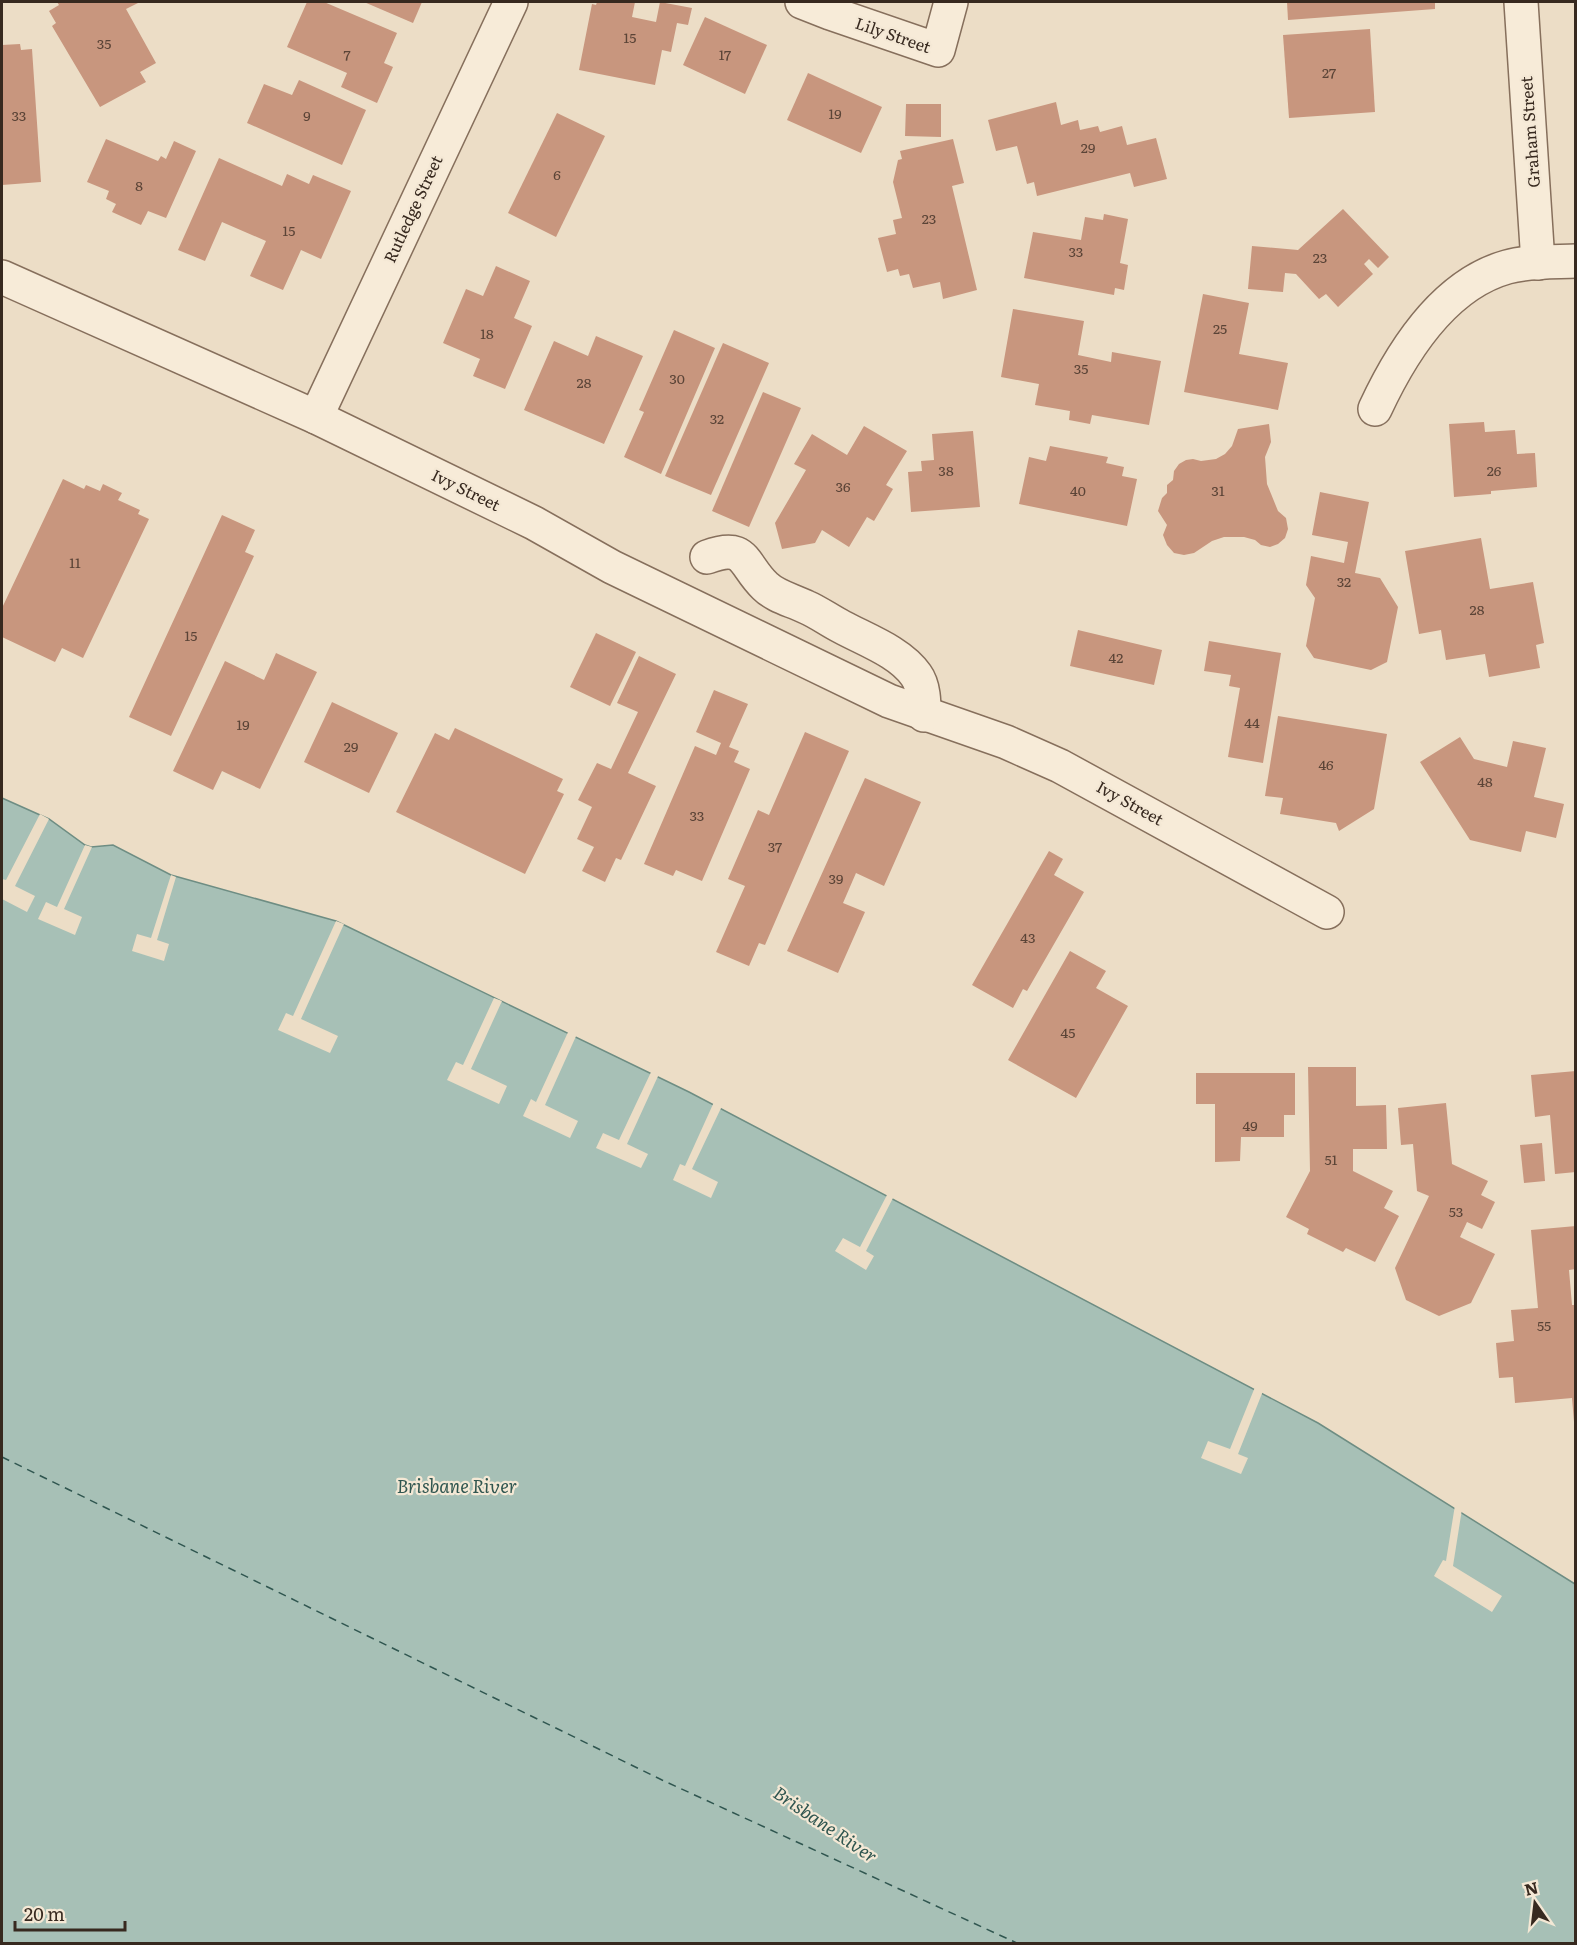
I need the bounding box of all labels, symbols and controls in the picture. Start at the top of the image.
street label: Lily Street [852,10,935,58]
house number: 15 [624,27,636,47]
house number: 35 [97,33,111,53]
house number: 7 [343,44,351,64]
house number: 17 [719,44,731,64]
house number: 27 [1322,62,1336,82]
street label: Graham Street [1513,75,1545,189]
house number: 19 [828,103,842,123]
house number: 33 [12,105,26,125]
house number: 9 [303,105,311,125]
house number: 29 [1081,137,1095,157]
street label: Rutledge Street [377,150,448,266]
house number: 6 [553,164,561,184]
house number: 8 [135,175,143,195]
house number: 23 [922,208,936,228]
house number: 15 [283,220,295,240]
house number: 33 [1069,241,1083,261]
house number: 23 [1313,247,1327,267]
house number: 25 [1213,318,1227,338]
house number: 18 [480,323,494,343]
house number: 35 [1074,358,1088,378]
house number: 30 [669,368,685,388]
house number: 28 [577,372,592,392]
house number: 32 [710,408,724,428]
house number: 38 [938,460,954,480]
house number: 26 [1487,460,1502,480]
street label: Ivy Street [428,462,505,516]
house number: 36 [835,476,851,496]
house number: 40 [1070,480,1086,500]
house number: 31 [1211,480,1225,500]
house number: 11 [69,552,81,572]
house number: 32 [1337,571,1351,591]
house number: 28 [1470,599,1485,619]
house number: 15 [185,625,197,645]
house number: 42 [1109,647,1123,667]
house number: 44 [1244,712,1260,732]
house number: 19 [236,714,250,734]
house number: 29 [344,736,358,756]
house number: 46 [1318,754,1334,774]
house number: 48 [1477,771,1493,791]
street label: Ivy Street [1092,774,1169,831]
house number: 33 [690,805,704,825]
house number: 37 [768,836,782,856]
house number: 39 [829,868,843,888]
house number: 43 [1020,927,1036,947]
house number: 45 [1061,1022,1075,1042]
house number: 49 [1242,1115,1258,1135]
house number: 51 [1325,1149,1338,1169]
house number: 53 [1449,1201,1463,1221]
house number: 55 [1537,1315,1551,1335]
water label: Brisbane River [397,1472,517,1499]
water label: Brisbane River [768,1779,883,1869]
north arrow [1505,1873,1565,1933]
text: N [1522,1874,1541,1901]
scale bar [15,1894,124,1932]
text: 20 m [24,1900,65,1927]

